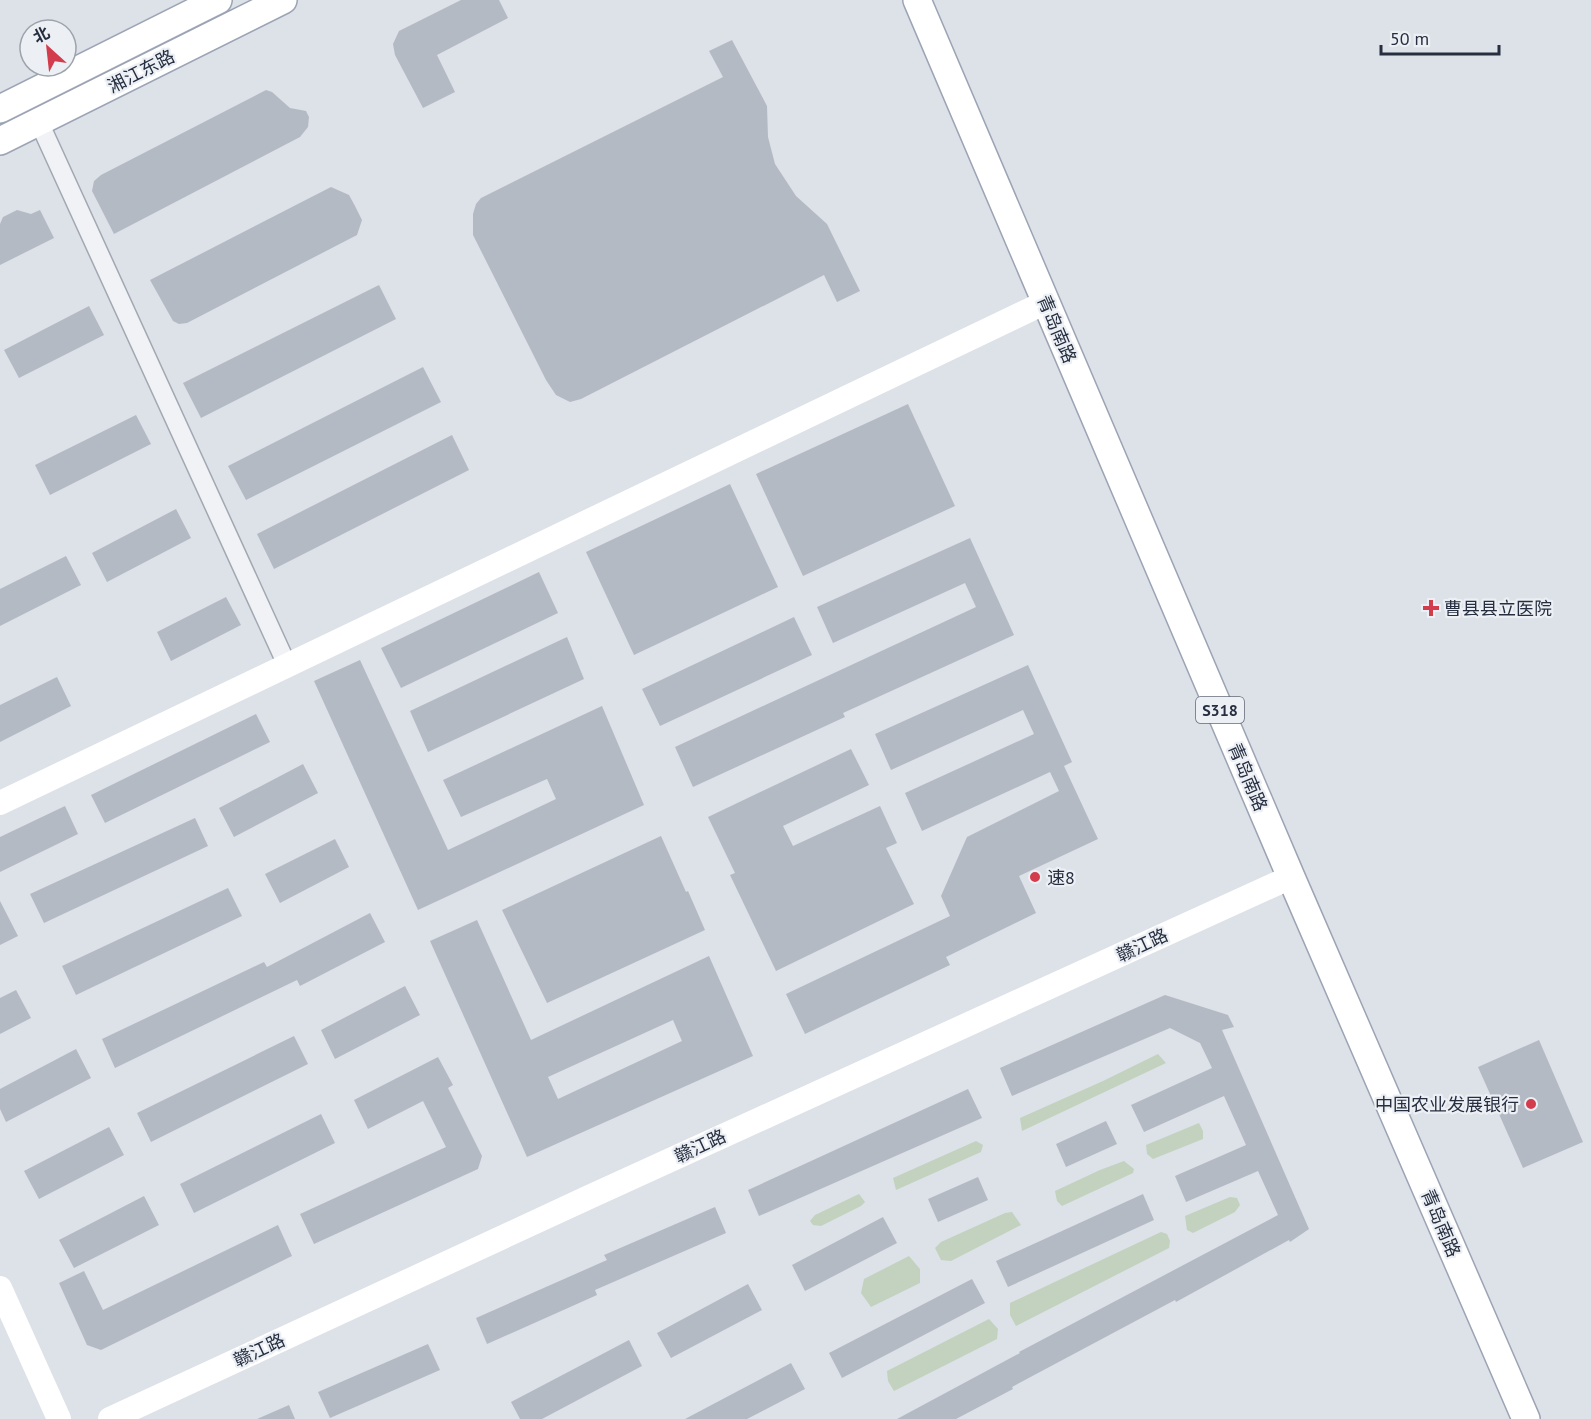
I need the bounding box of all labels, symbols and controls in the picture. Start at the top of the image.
north arrow [18,18,78,78]
scale bar [1381,18,1500,56]
text: 北 [30,22,53,47]
text: 50 m [1390,27,1429,50]
street label: 湘江东路 [104,44,178,98]
street label: 青岛南路 [1032,291,1082,367]
place label: 曹县县立医院 [1444,597,1552,620]
marker: 曹县县立医院 [1422,599,1440,617]
road number: S318 [1196,697,1244,723]
street label: 青岛南路 [1223,739,1273,815]
place label: 速8 [1047,866,1075,889]
marker: 速8 [1028,870,1042,884]
street label: 赣江路 [1113,923,1171,967]
place label: 中国农业发展银行 [1375,1093,1519,1116]
marker: 中国农业发展银行 [1524,1097,1538,1111]
street label: 赣江路 [671,1124,729,1168]
street label: 青岛南路 [1416,1185,1466,1261]
street label: 赣江路 [230,1328,288,1372]

